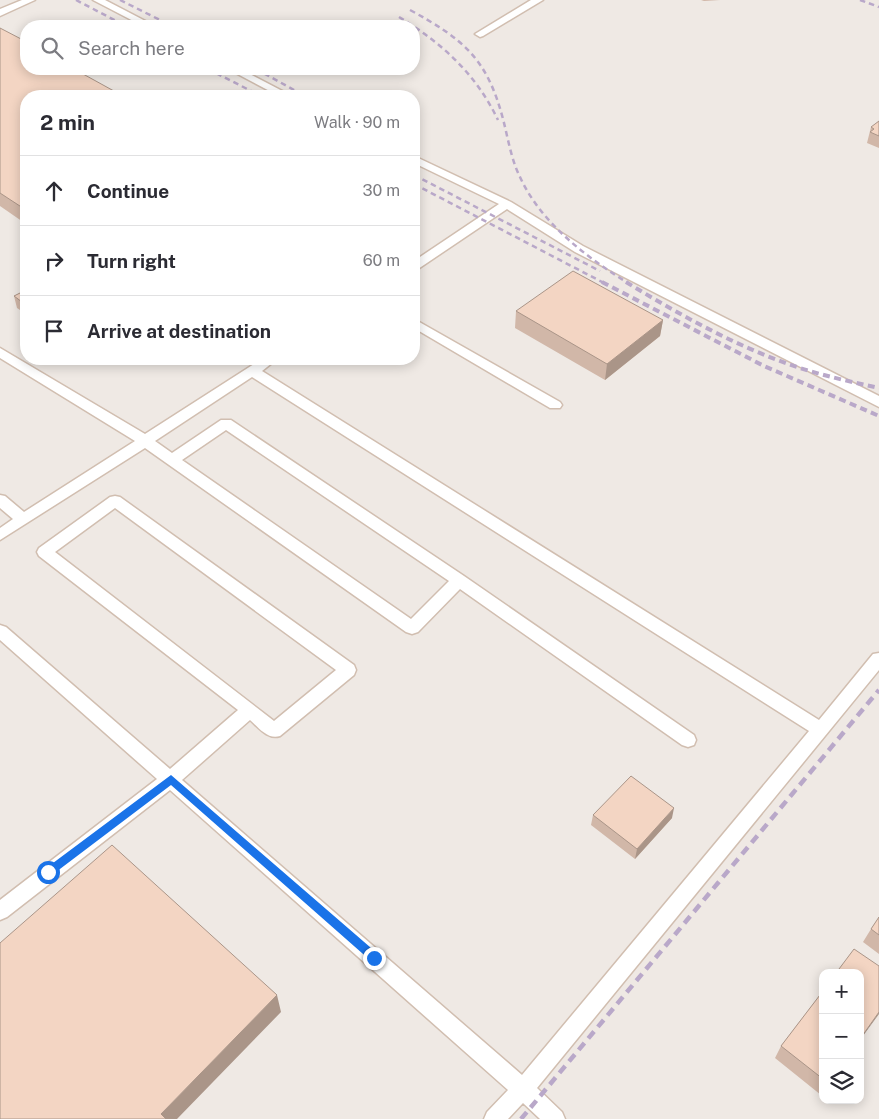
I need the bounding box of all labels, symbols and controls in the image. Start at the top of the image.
search box [20,20,420,75]
icon: search [38,34,66,62]
text: Search here [78,37,185,59]
text: 2 min [40,110,95,135]
text: Walk · 90 m [314,113,400,132]
icon: ahead [40,177,68,205]
text: Continue [87,180,169,202]
text: 30 m [363,181,400,200]
icon: right [40,247,68,275]
text: Turn right [87,250,176,272]
text: 60 m [363,251,400,270]
icon: arrive [40,317,68,345]
text: Arrive at destination [87,320,271,342]
route start [37,861,60,884]
route end [363,947,386,970]
map controls [819,969,864,1104]
button: + [819,969,864,1014]
button: − [819,1014,864,1059]
button: layers [819,1059,864,1104]

